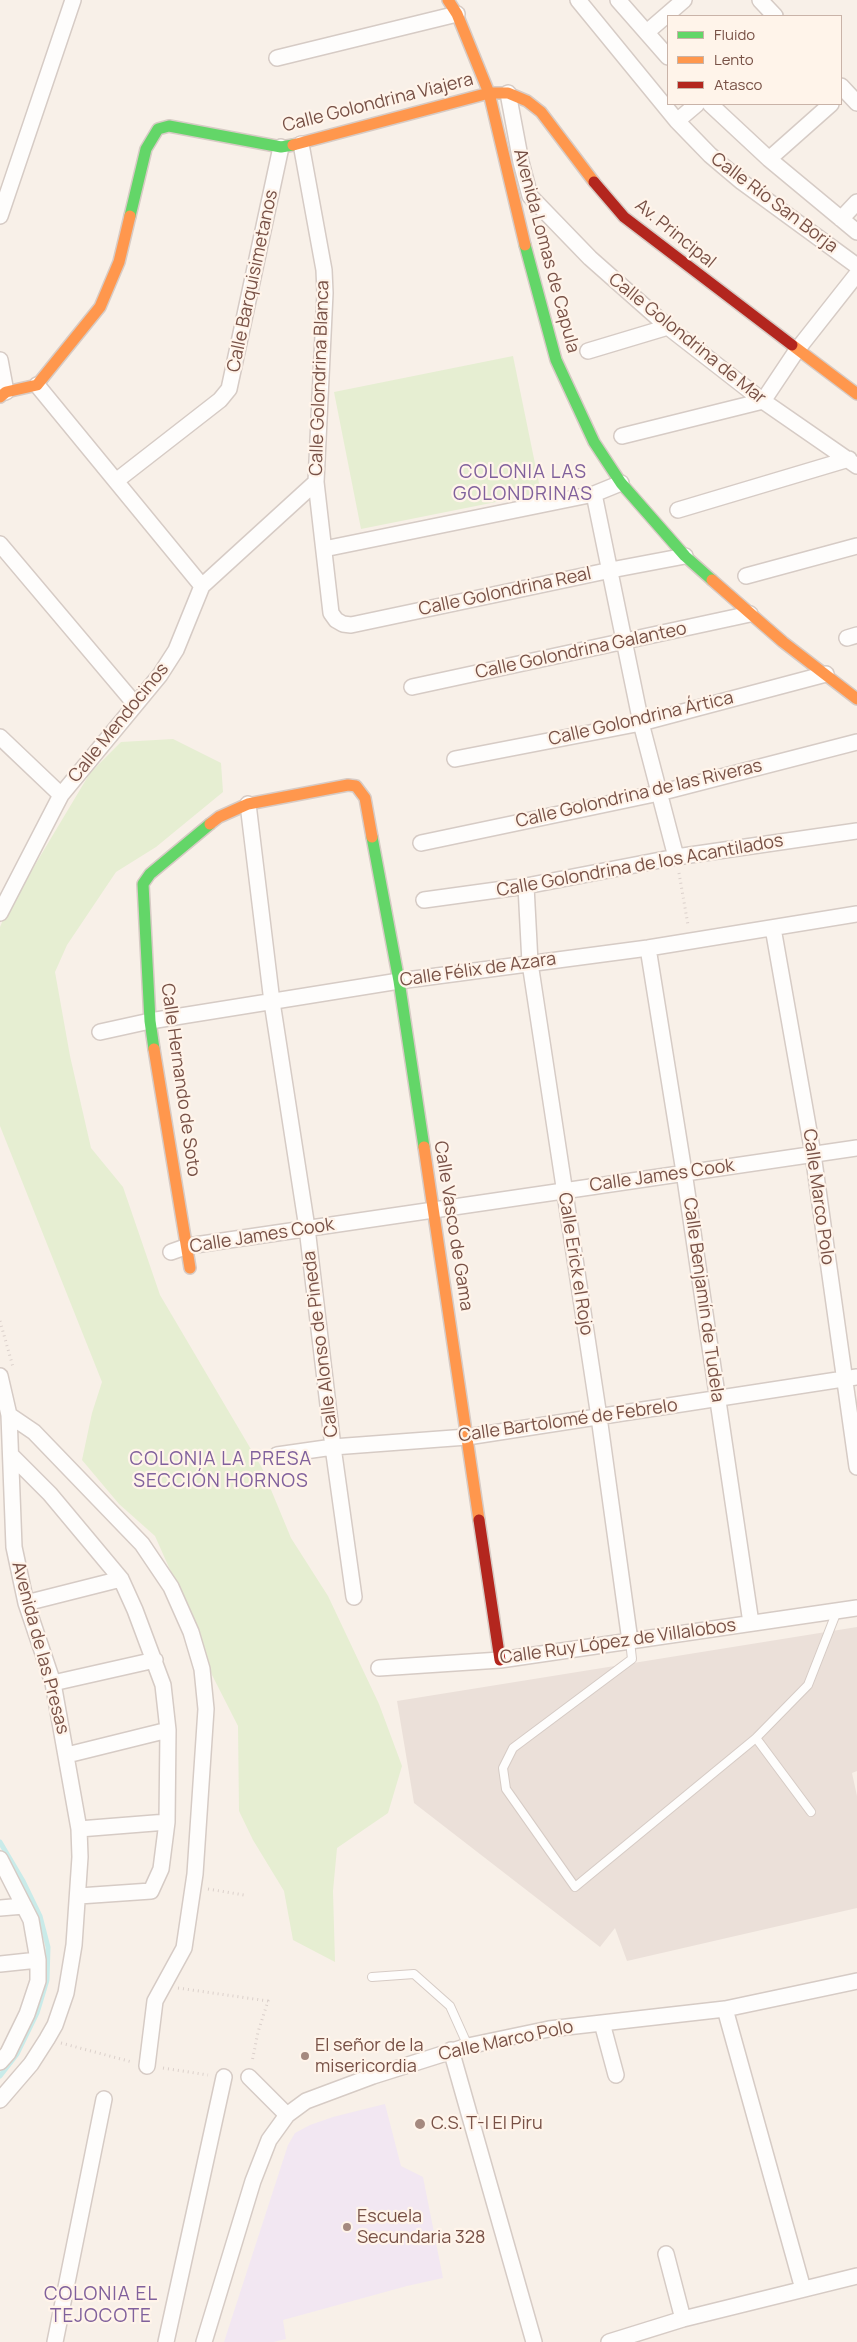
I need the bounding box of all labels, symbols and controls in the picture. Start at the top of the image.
legend [667,15,842,105]
text: Fluido [714,24,755,45]
text: Lento [714,49,754,70]
street label: Calle Golondrina Viajera [280,69,476,137]
text: Atasco [714,74,762,95]
street label: Avenida Lomas de Capula [508,147,584,355]
street label: Calle Río San Borja [706,148,842,258]
street label: Calle Barquisimetanos [223,188,283,374]
street label: Av. Principal [630,195,720,273]
street label: Calle Golondrina de Mar [604,269,770,409]
street label: Calle Golondrina Blanca [306,280,334,476]
district label: COLONIA LAS GOLONDRINAS [452,462,594,506]
street label: Calle Golondrina Real [417,563,593,621]
street label: Calle Golondrina Galanteo [473,618,689,684]
street label: Calle Mendocinos [64,659,174,787]
street label: Calle Golondrina Ártica [546,687,736,751]
street label: Calle Golondrina de las Riveras [514,755,764,833]
street label: Calle Golondrina de los Acantilados [495,830,785,902]
street label: Calle Félix de Azara [399,948,557,992]
street label: Calle Hernando de Soto [156,982,204,1178]
street label: Calle Marco Polo [798,1128,838,1266]
street label: Calle Vasco de Gama [429,1140,477,1312]
street label: Calle James Cook [588,1155,736,1197]
street label: Calle Erick el Rojo [553,1191,597,1337]
street label: Calle Benjamín de Tudela [678,1196,728,1404]
street label: Calle James Cook [188,1214,336,1258]
street label: Calle Alonso de Pineda [299,1250,343,1438]
street label: Calle Bartolomé de Febrelo [457,1395,679,1447]
district label: COLONIA LA PRESA SECCIÓN HORNOS [128,1449,314,1493]
street label: Avenida de las Presas [7,1559,73,1737]
street label: Calle Ruy López de Villalobos [499,1615,737,1669]
street label: Calle Marco Polo [437,2016,575,2066]
place label: El señor de la misericordia [315,2035,423,2078]
marker: El señor de la misericordia [299,2050,311,2062]
place label: C.S. T-I El Piru [431,2113,543,2135]
marker: C.S. T-I El Piru [413,2117,427,2131]
place label: Escuela Secundaria 328 [357,2206,486,2248]
marker: Escuela Secundaria 328 [341,2221,353,2233]
district label: COLONIA EL TEJOCOTE [43,2284,159,2328]

